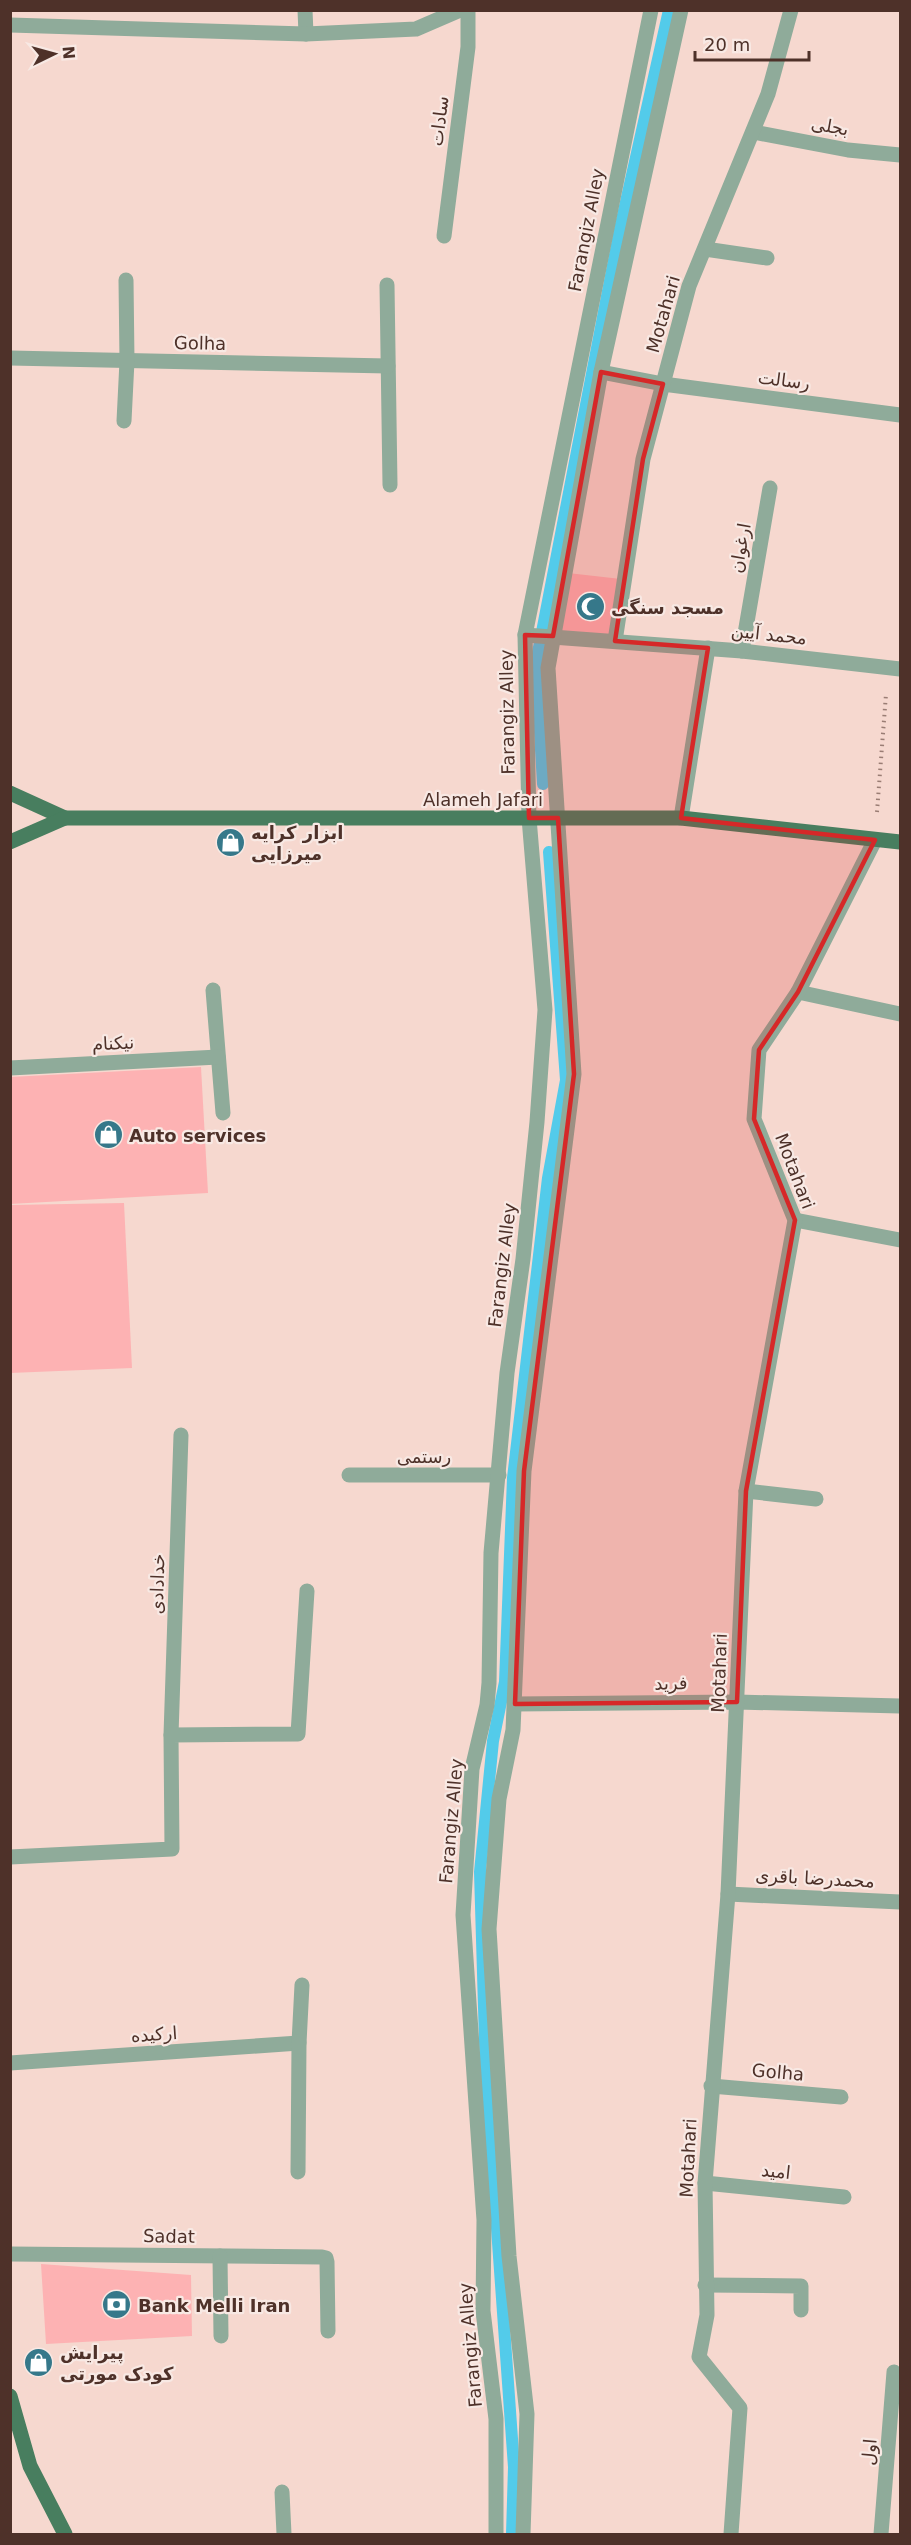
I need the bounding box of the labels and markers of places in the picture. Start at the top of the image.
mosque icon: مسجد سنگی [574,591,606,623]
place label: مسجد سنگی [611,597,724,618]
place label: ابزار کرایه میرزایی [251,822,343,865]
shop icon: ابزار کرایه میرزایی [214,826,246,858]
shop icon: Auto services [92,1119,124,1151]
place label: Auto services [129,1125,266,1146]
bank icon: Bank Melli Iran [101,2289,133,2321]
place label: Bank Melli Iran [138,2295,290,2316]
place label: پیرایش کودک مورتی [60,2342,174,2385]
shop icon: پیرایش کودک مورتی [23,2346,55,2378]

